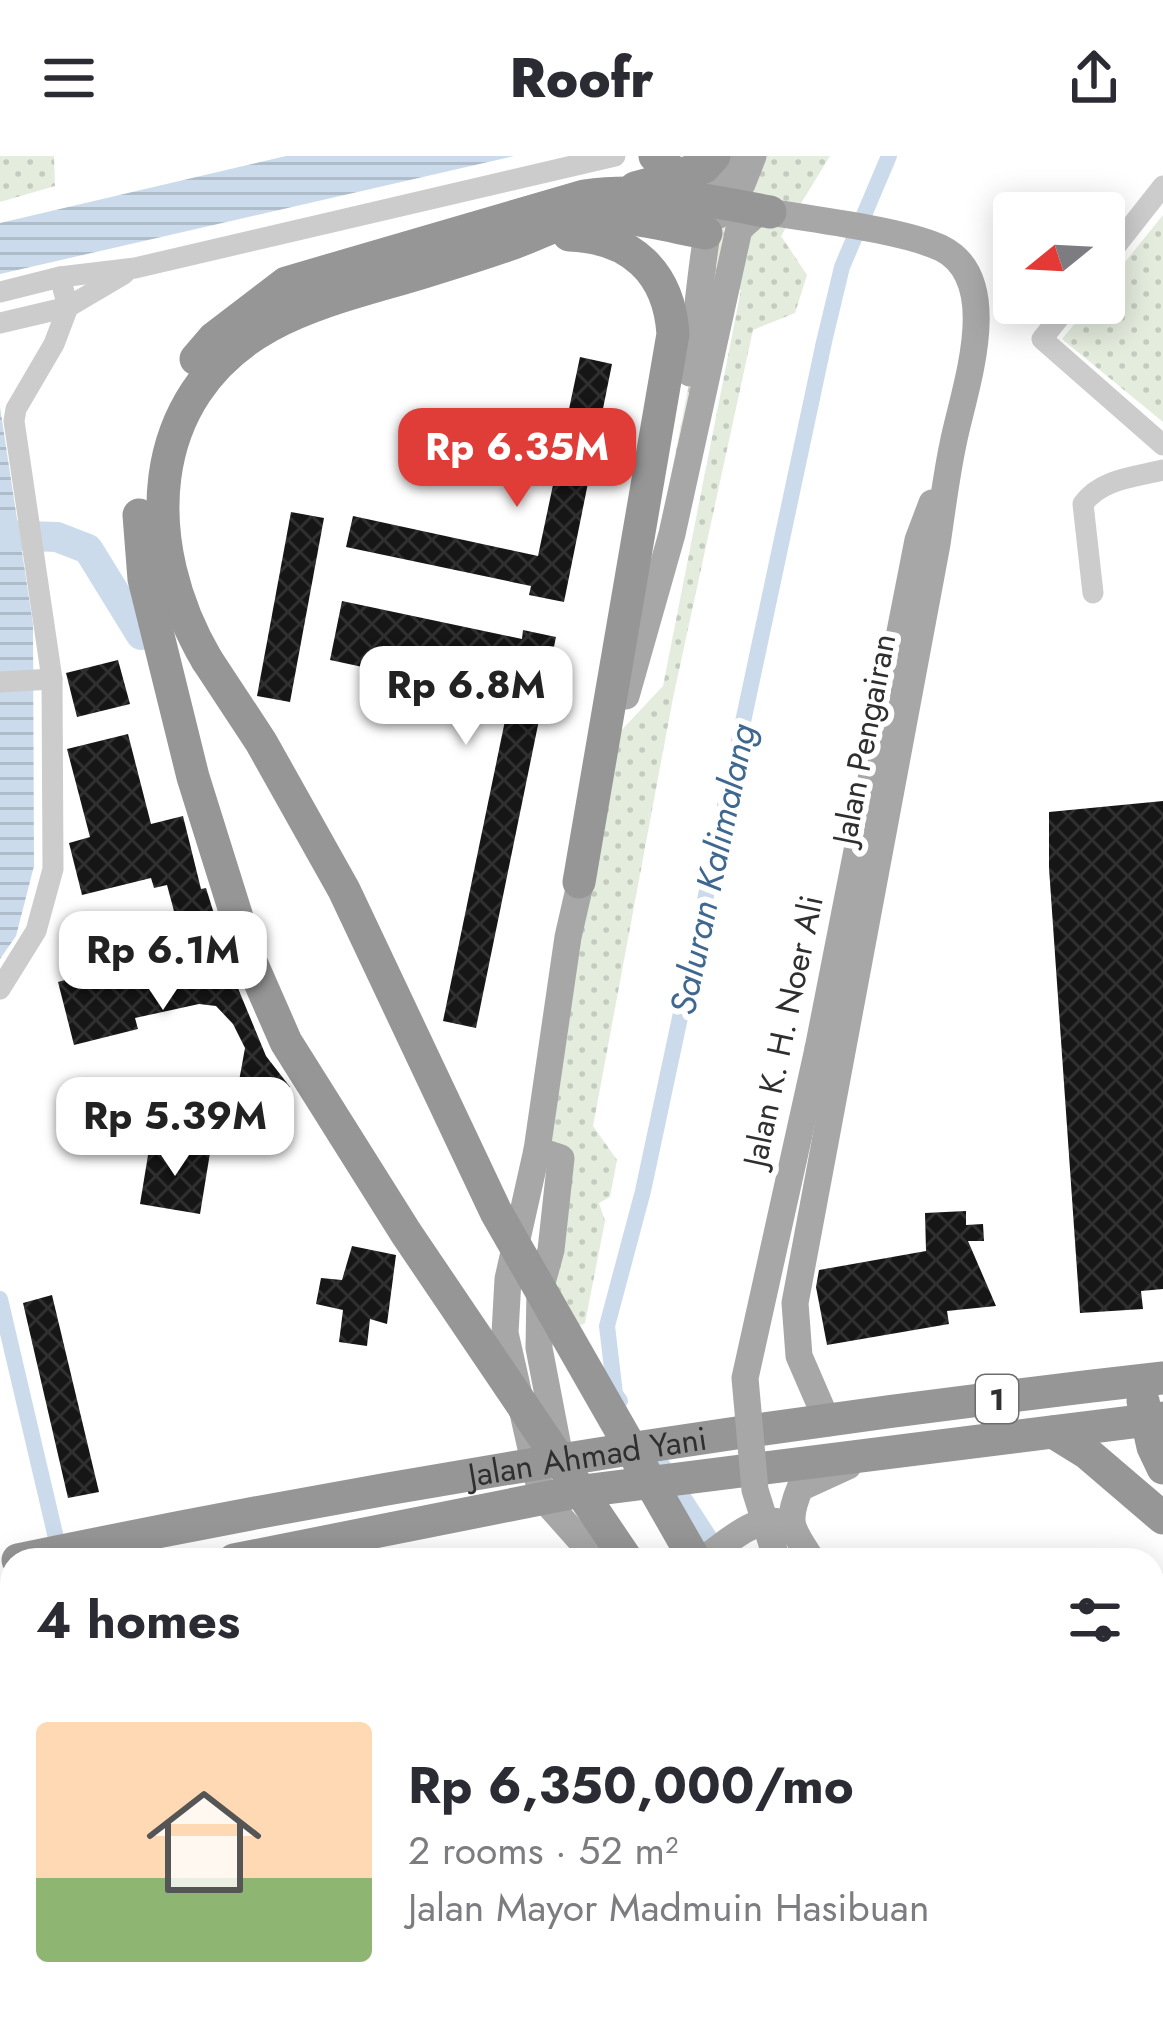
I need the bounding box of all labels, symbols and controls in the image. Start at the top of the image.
text: Roofr [509,39,654,117]
icon: menu [36,45,102,111]
icon: share [1061,45,1127,111]
north arrow [993,192,1125,324]
map controls [993,192,1125,324]
pin: Rp 6.35M [393,408,641,510]
text: Rp 6.35M [425,418,609,475]
street label: Jalan Pengairan [820,630,907,852]
pin: Rp 6.8M [355,646,577,748]
text: Rp 6.8M [387,656,545,713]
water label: Saluran Kalimalang [656,718,768,1019]
street label: Jalan K. H. Noer Ali [730,891,835,1175]
pin: Rp 6.1M [52,911,274,1013]
text: Rp 6.1M [86,921,240,978]
pin: Rp 5.39M [51,1077,299,1179]
text: Rp 5.39M [83,1087,267,1144]
road number: 1 [976,1375,1018,1423]
street label: Jalan Ahmad Yani [461,1414,710,1499]
text: 4 homes [36,1583,240,1657]
icon: filters [1062,1587,1128,1653]
text: Rp 6,350,000/mo [408,1748,854,1822]
icon: home [132,1770,276,1914]
text: 2 rooms · 52 m² [408,1822,678,1879]
text: Jalan Mayor Madmuin Hasibuan [408,1879,929,1936]

